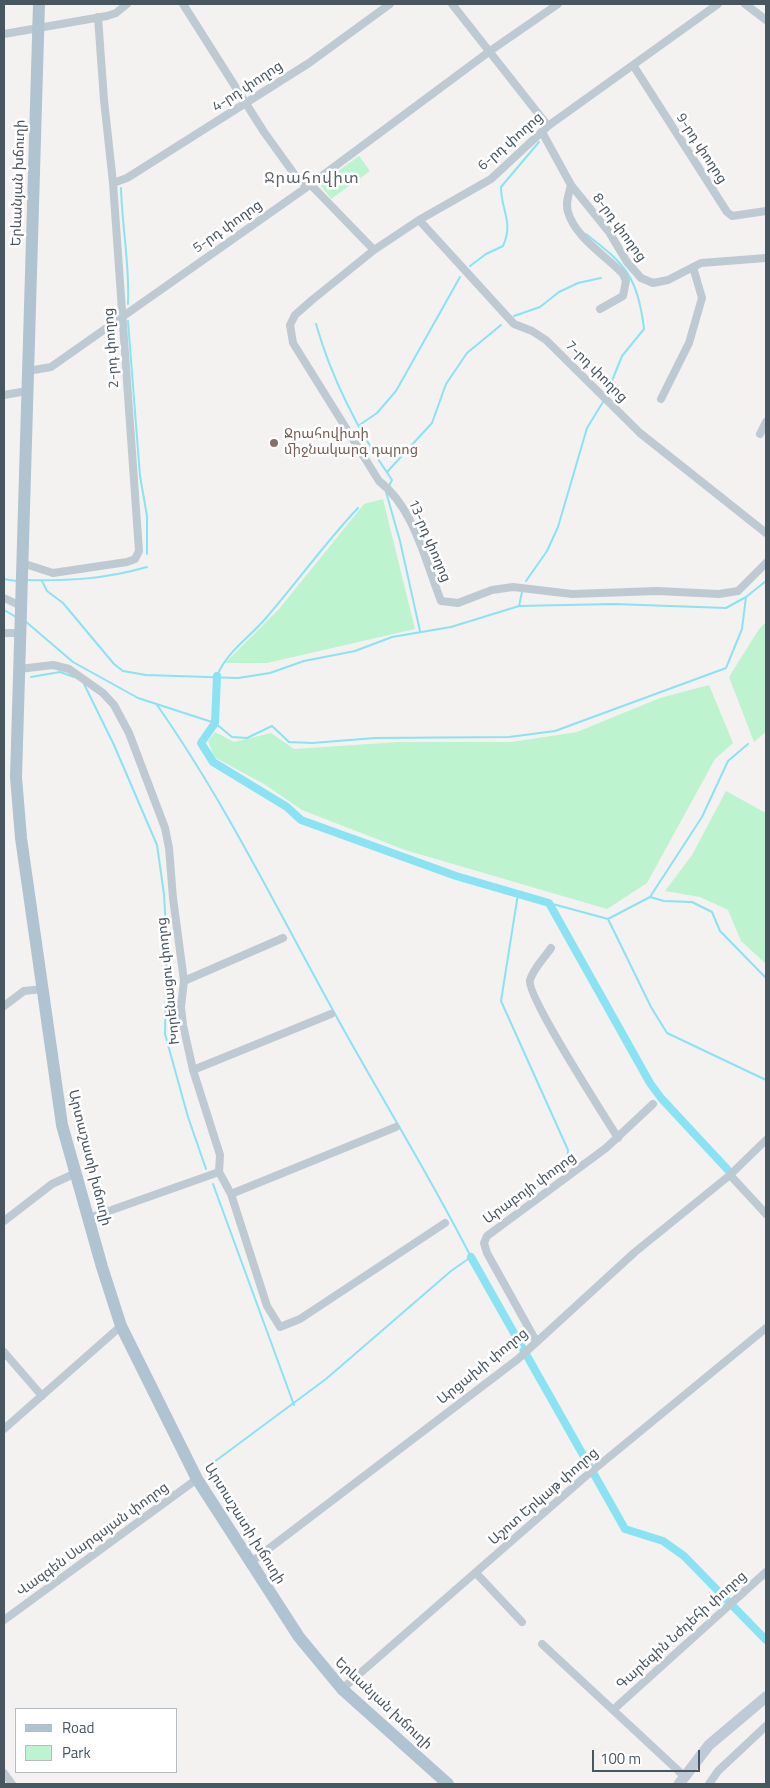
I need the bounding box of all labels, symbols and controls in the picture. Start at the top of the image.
street label: 4-րդ փողոց [210,58,286,116]
street label: 6-րդ փողոց [475,109,547,175]
street label: 9-րդ փողոց [672,111,730,187]
street label: Երևանյան խճուղի [8,119,30,247]
district label: Ջրահովիտ [263,169,361,189]
street label: 8-րդ փողոց [589,190,649,266]
street label: 5-րդ փողոց [190,197,266,257]
street label: 2-րդ փողոց [101,307,123,389]
street label: 7-րդ փողոց [562,338,630,406]
place label: Ջրահովիտի միջնակարգ դպրոց [284,427,418,460]
marker: Ջրահովիտի միջնակարգ դպրոց [268,437,280,449]
street label: 13-րդ փողոց [404,497,454,585]
street label: Խորենացու փողոց [154,916,184,1046]
street label: Արտաշատի խճուղի [64,1088,114,1228]
street label: Արաբոյի փողոց [480,1150,580,1228]
street label: Արցախի փողոց [434,1325,532,1409]
street label: Աշոտ Երկաթ փողոց [486,1445,602,1549]
street label: Արտաշատի խճուղի [200,1460,288,1588]
street label: Վազգեն Սարգսյան փողոց [14,1479,172,1601]
street label: Գարեգին Նժդեհի փողոց [614,1568,750,1694]
street label: Երևանյան խճուղի [331,1655,435,1753]
legend [15,1708,178,1773]
text: Road [62,1716,94,1739]
scale bar [595,1740,702,1772]
text: Park [62,1741,91,1764]
text: 100 m [600,1747,641,1770]

